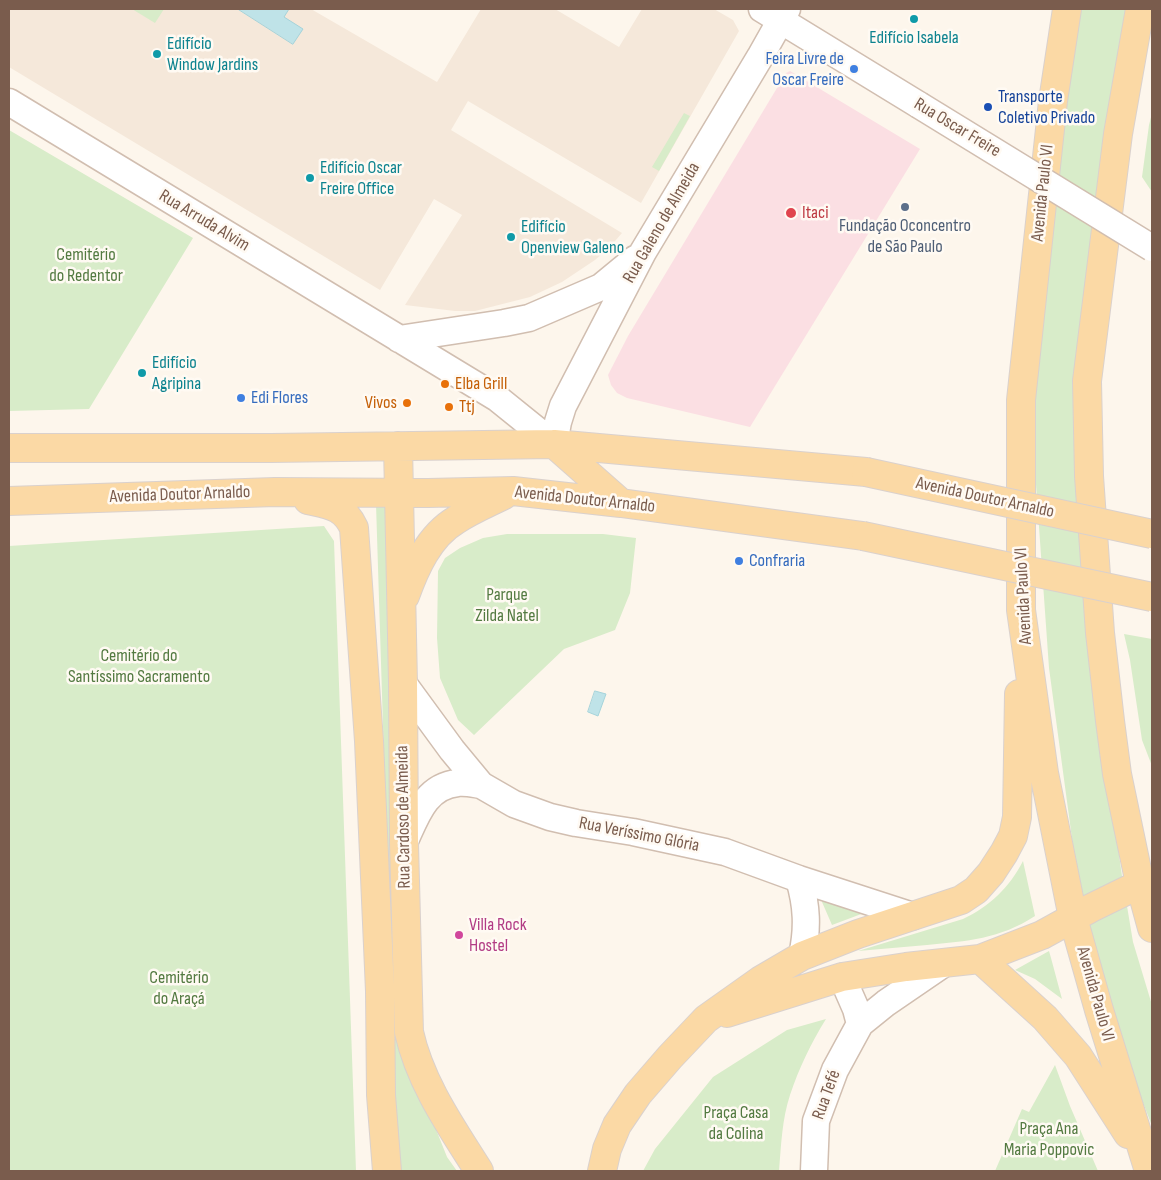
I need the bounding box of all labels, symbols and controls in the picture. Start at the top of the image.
marker: Edifício Isabela [908,13,920,25]
place label: Edifício Isabela [869,27,959,49]
place label: Edifício Window Jardins [167,33,258,76]
marker: Edifício Window Jardins [151,48,163,60]
place label: Feira Livre de Oscar Freire [765,48,844,90]
marker: Feira Livre de Oscar Freire [848,63,860,75]
place label: Transporte Coletivo Privado [998,86,1095,128]
street label: Rua Oscar Freire [910,94,1004,162]
marker: Transporte Coletivo Privado [982,101,994,113]
street label: Avenida Paulo VI [1027,144,1059,242]
place label: Edifício Oscar Freire Office [320,157,402,200]
street label: Rua Galeno de Almeida [619,159,705,287]
marker: Edifício Oscar Freire Office [304,172,316,184]
street label: Rua Arruda Alvim [155,185,253,257]
marker: Fundação Oconcentro de São Paulo [899,201,911,213]
place label: Itaci [802,202,829,224]
marker: Itaci [784,206,798,220]
place label: Fundação Oconcentro de São Paulo [839,215,971,258]
place label: Edifício Openview Galeno [521,216,624,258]
marker: Edifício Openview Galeno [505,231,517,243]
park label: Cemitério do Redentor [49,244,123,286]
place label: Edifício Agripina [152,352,201,394]
marker: Edifício Agripina [136,367,148,379]
place label: Elba Grill [455,373,507,395]
marker: Elba Grill [439,378,451,390]
place label: Edi Flores [251,387,308,409]
marker: Edi Flores [235,392,247,404]
place label: Vivos [365,392,397,414]
place label: Ttj [459,396,475,418]
marker: Vivos [401,397,413,409]
marker: Ttj [443,401,455,413]
street label: Avenida Doutor Arnaldo [914,473,1056,523]
street label: Avenida Doutor Arnaldo [109,482,251,508]
street label: Avenida Doutor Arnaldo [514,482,656,518]
street label: Avenida Paulo VI [1011,547,1037,645]
place label: Confraria [749,550,805,572]
marker: Confraria [733,555,745,567]
park label: Parque Zilda Natel [475,584,539,626]
park label: Cemitério do Santíssimo Sacramento [68,645,210,688]
street label: Rua Cardoso de Almeida [392,745,416,889]
street label: Rua Veríssimo Glória [577,813,701,857]
place label: Villa Rock Hostel [469,914,527,956]
marker: Villa Rock Hostel [453,929,465,941]
street label: Avenida Paulo VI [1071,944,1119,1044]
park label: Cemitério do Araçá [149,967,209,1010]
street label: Rua Tefé [808,1067,846,1123]
park label: Praça Casa da Colina [704,1102,768,1144]
park label: Praça Ana Maria Poppovic [1004,1118,1094,1160]

